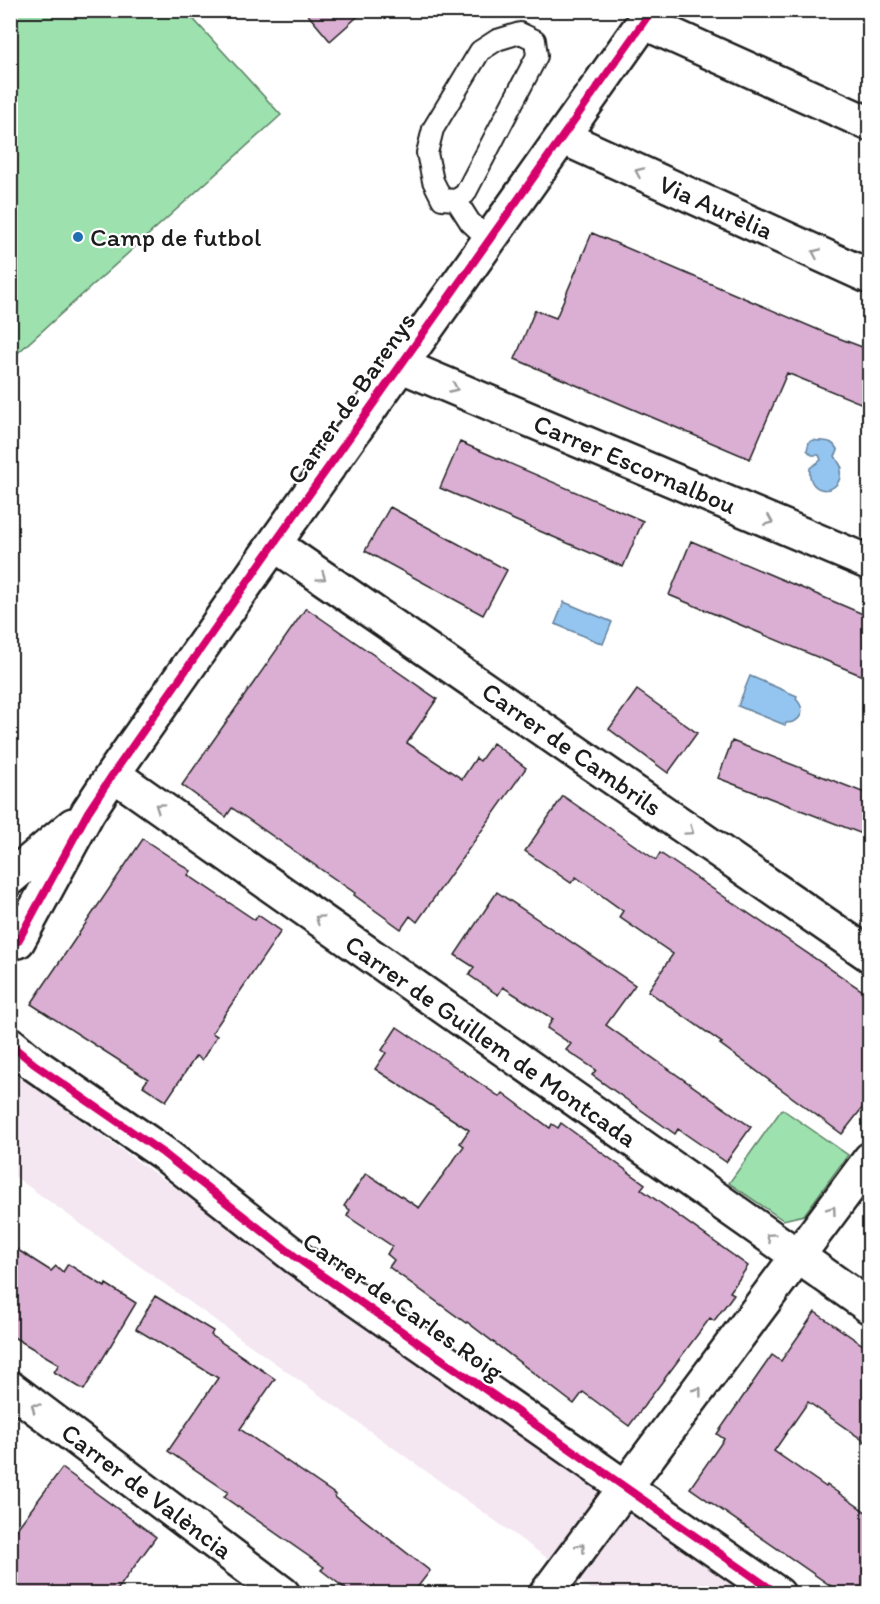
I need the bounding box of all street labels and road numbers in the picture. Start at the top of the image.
street label: Via Aurèlia [654,168,778,246]
street label: Carrer de Barenys [280,306,422,490]
street label: Carrer Escornalbou [529,407,741,521]
street label: Carrer de Cambrils [476,675,668,823]
street label: Carrer de Guillem de Montcada [339,928,643,1154]
street label: Carrer de Carles Roig [296,1225,510,1388]
street label: Carrer de València [55,1416,239,1566]

